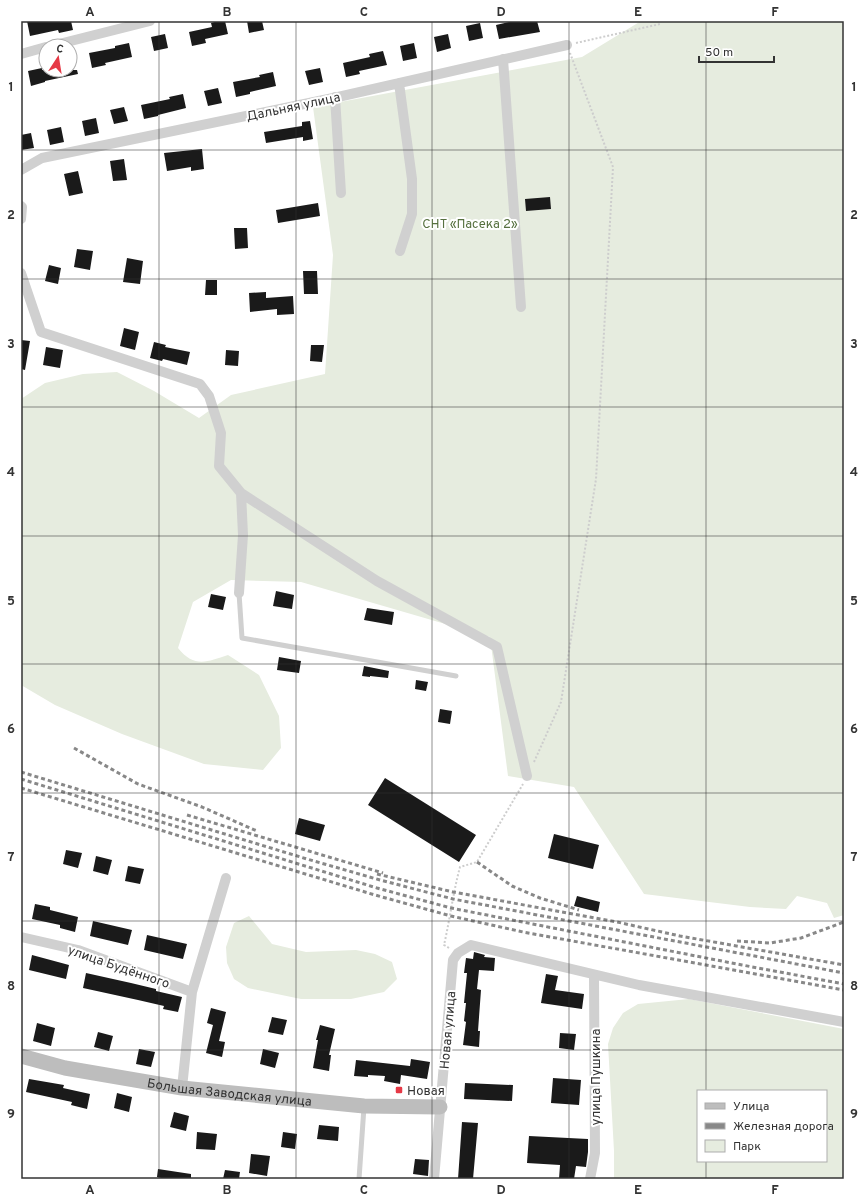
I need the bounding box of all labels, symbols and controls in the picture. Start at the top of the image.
text: A [85,5,95,21]
text: B [223,5,232,21]
text: C [360,5,368,21]
text: D [496,5,506,21]
text: E [634,5,642,21]
text: F [771,5,779,21]
north arrow [38,38,78,78]
scale bar [699,38,774,64]
text: С [55,42,65,57]
text: 50 m [705,45,733,61]
text: 1 [8,80,14,96]
text: 1 [851,80,857,96]
street label: Дальняя улица [245,90,342,126]
text: 2 [7,208,15,224]
text: 2 [850,208,858,224]
park label: СНТ «Пасека 2» [422,217,518,233]
text: 3 [7,337,15,353]
text: 3 [850,337,858,353]
text: 4 [7,465,15,481]
text: 4 [850,465,858,481]
text: 5 [7,594,15,610]
text: 5 [850,594,858,610]
text: 6 [7,722,15,738]
text: 6 [850,722,858,738]
text: 7 [8,850,15,866]
text: 7 [851,850,858,866]
street label: улица Будённого [65,943,171,993]
text: 8 [7,979,15,995]
text: 8 [850,979,858,995]
street label: Новая улица [438,990,460,1070]
street label: улица Пушкина [589,1029,605,1125]
street label: Большая Заводская улица [146,1076,313,1111]
place label: Новая [407,1084,445,1100]
marker: Новая [394,1085,404,1095]
legend [697,1090,827,1162]
text: Улица [733,1099,769,1115]
text: 9 [7,1107,15,1123]
text: 9 [850,1107,858,1123]
text: Железная дорога [733,1119,834,1135]
text: Парк [733,1139,761,1155]
text: A [85,1183,95,1199]
text: B [223,1183,232,1199]
text: C [360,1183,368,1199]
text: D [496,1183,506,1199]
text: E [634,1183,642,1199]
text: F [771,1183,779,1199]

